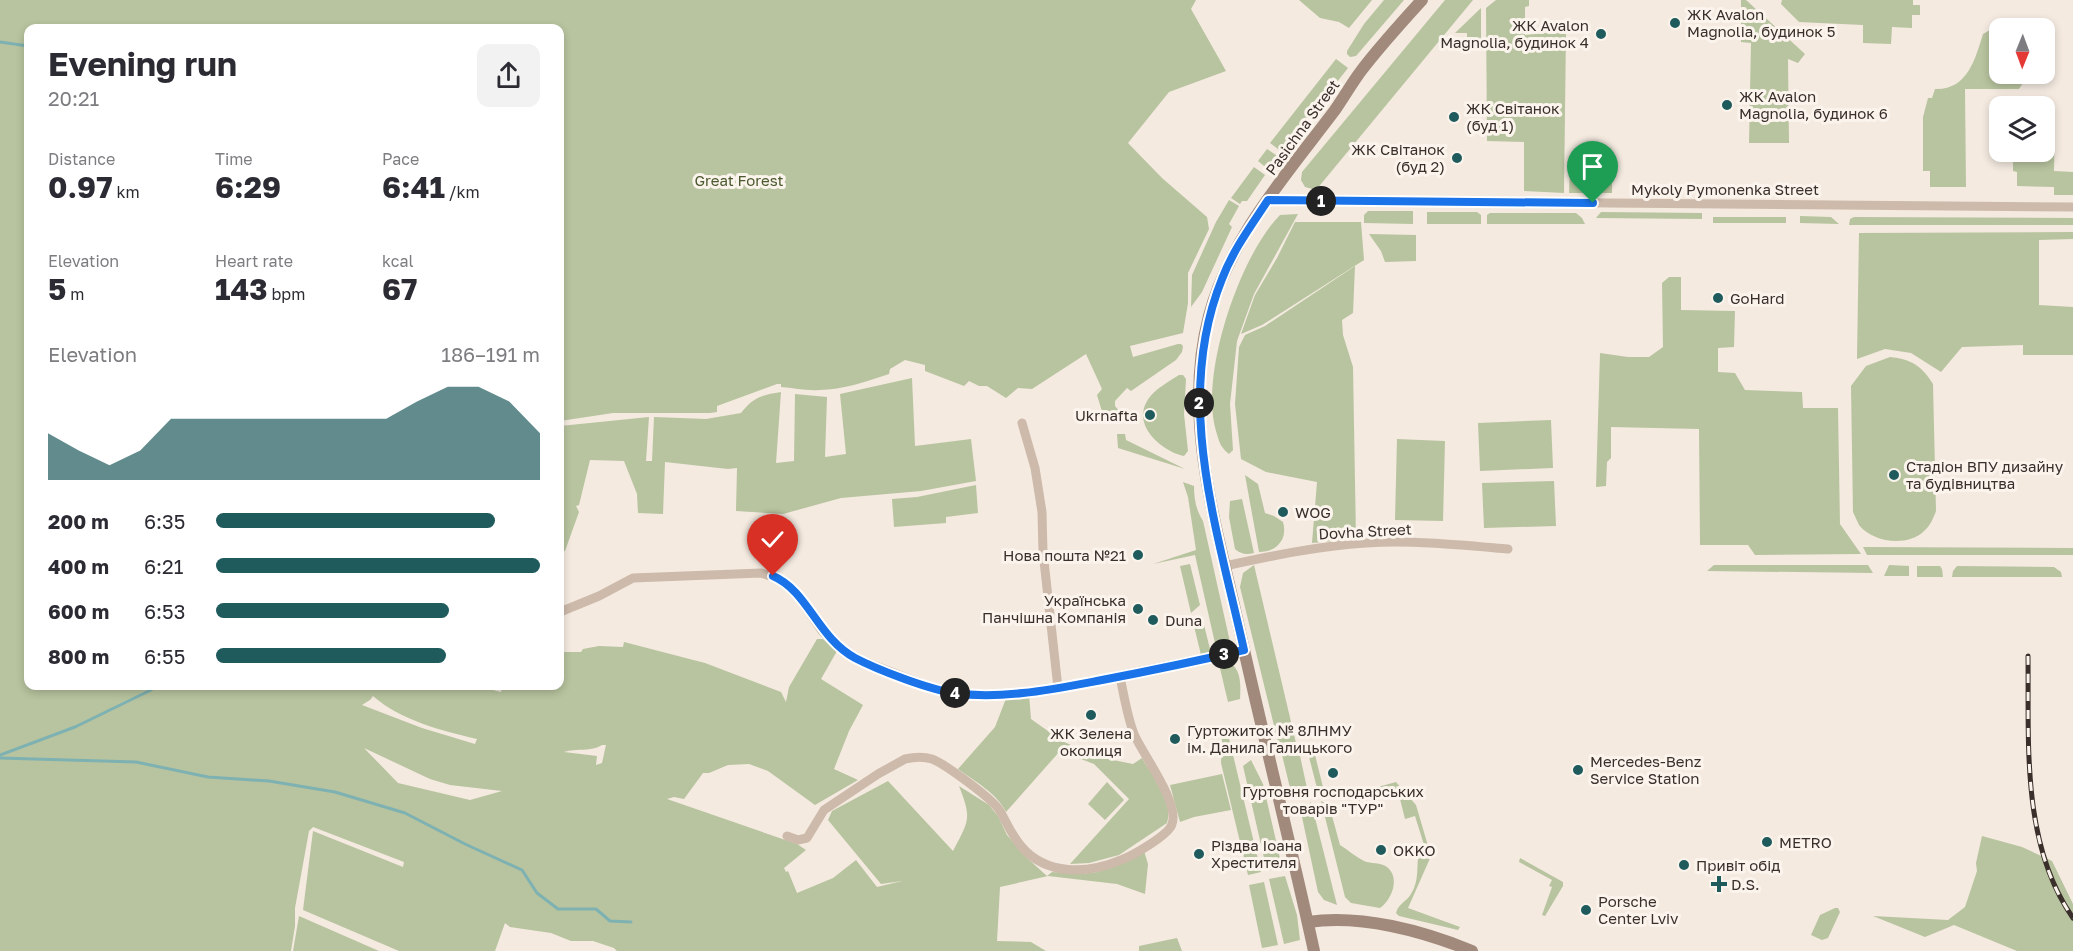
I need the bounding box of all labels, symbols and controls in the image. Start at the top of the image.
place label: ЖК Avalon Magnolia, будинок 5 [1687,5,1835,40]
place label: ЖК Avalon Magnolia, будинок 4 [1440,16,1589,51]
marker: ЖК Avalon Magnolia, будинок 5 [1668,16,1682,30]
north arrow [1989,18,2055,84]
map controls [1989,18,2055,162]
marker: ЖК Avalon Magnolia, будинок 4 [1594,27,1608,41]
text: Evening run [48,44,237,83]
button: share [477,44,540,107]
street label: Pasichna Street [1261,76,1343,178]
text: 20:21 [48,86,99,110]
place label: ЖК Avalon Magnolia, будинок 6 [1739,87,1888,122]
button: layers [1989,96,2055,162]
marker: ЖК Avalon Magnolia, будинок 6 [1720,98,1734,112]
place label: ЖК Світанок (буд 1) [1466,99,1560,134]
marker: ЖК Світанок (буд 1) [1447,110,1461,124]
place label: ЖК Світанок (буд 2) [1351,140,1445,175]
pin [1567,141,1618,203]
text: Distance [48,149,115,169]
text: Time [215,149,253,169]
text: Pace [382,149,419,169]
icon: arrive [1576,150,1609,183]
marker: ЖК Світанок (буд 2) [1450,151,1464,165]
text: 0.97 [48,169,113,205]
text: 6:29 [215,169,281,205]
text: 6:41 [382,169,445,205]
park label: Great Forest [694,171,784,189]
street label: Mykoly Pymonenka Street [1631,180,1819,198]
text: km [113,182,140,202]
text: /km [445,182,480,202]
pin: 1 [1306,186,1336,216]
text: 1 [1317,191,1325,211]
text: Elevation [48,251,119,271]
text: Heart rate [215,251,293,271]
text: kcal [382,251,414,271]
text: 5 [48,271,66,307]
text: 143 [215,271,268,307]
text: 67 [382,271,417,307]
text: m [66,284,84,304]
text: bpm [268,284,305,304]
place label: GoHard [1730,289,1784,307]
marker: GoHard [1711,291,1725,305]
text: Elevation [48,342,137,366]
text: 186–191 m [441,342,540,366]
pin: 2 [1184,388,1214,418]
text: 2 [1194,393,1204,413]
place label: Ukrnafta [1075,406,1138,424]
marker: Ukrnafta [1143,408,1157,422]
place label: Стадіон ВПУ дизайну та будівництва [1906,457,2064,492]
marker: Стадіон ВПУ дизайну та будівництва [1887,468,1901,482]
place label: WOG [1295,503,1331,521]
marker: WOG [1276,505,1290,519]
text: 200 m [48,509,109,533]
text: 6:35 [144,509,185,533]
pin [747,514,798,576]
street label: Dovha Street [1318,520,1412,542]
icon: check [756,523,789,556]
place label: Нова пошта №21 [1003,546,1126,564]
marker: Нова пошта №21 [1131,548,1145,562]
text: 400 m [48,554,109,578]
text: 6:21 [144,554,183,578]
place label: Українська Панчішна Компанія [982,591,1126,626]
text: 600 m [48,599,109,623]
text: 6:53 [144,599,185,623]
marker: Українська Панчішна Компанія [1131,602,1145,616]
place label: Duna [1165,611,1202,629]
marker: Duna [1146,613,1160,627]
pin: 3 [1209,639,1239,669]
text: 800 m [48,644,109,668]
text: 6:55 [144,644,185,668]
text: 3 [1219,644,1229,664]
pin: 4 [940,678,970,708]
text: 4 [950,683,960,703]
marker: ЖК Зелена околиця [1084,708,1098,722]
place label: Гуртожиток № 8ЛНМУ ім. Данила Галицького [1187,721,1352,756]
place label: ЖК Зелена околиця [1050,724,1132,759]
marker: Гуртожиток № 8ЛНМУ ім. Данила Галицького [1168,732,1182,746]
place label: Mercedes-Benz Service Station [1590,752,1702,787]
marker: Mercedes-Benz Service Station [1571,763,1585,777]
marker: Гуртовня господарських товарів "ТУР" [1326,766,1340,780]
place label: Гуртовня господарських товарів "ТУР" [1242,782,1424,817]
place label: METRO [1779,833,1832,851]
marker: METRO [1760,835,1774,849]
place label: Різдва Іоана Хрестителя [1211,836,1302,871]
place label: OKKO [1393,841,1436,859]
marker: OKKO [1374,843,1388,857]
marker: Різдва Іоана Хрестителя [1192,847,1206,861]
place label: Привіт обід [1696,856,1780,874]
marker: Привіт обід [1677,858,1691,872]
place label: D.S. [1731,875,1760,893]
marker: D.S. [1712,877,1726,891]
place label: Porsche Center Lviv [1598,892,1679,927]
marker: Porsche Center Lviv [1579,903,1593,917]

